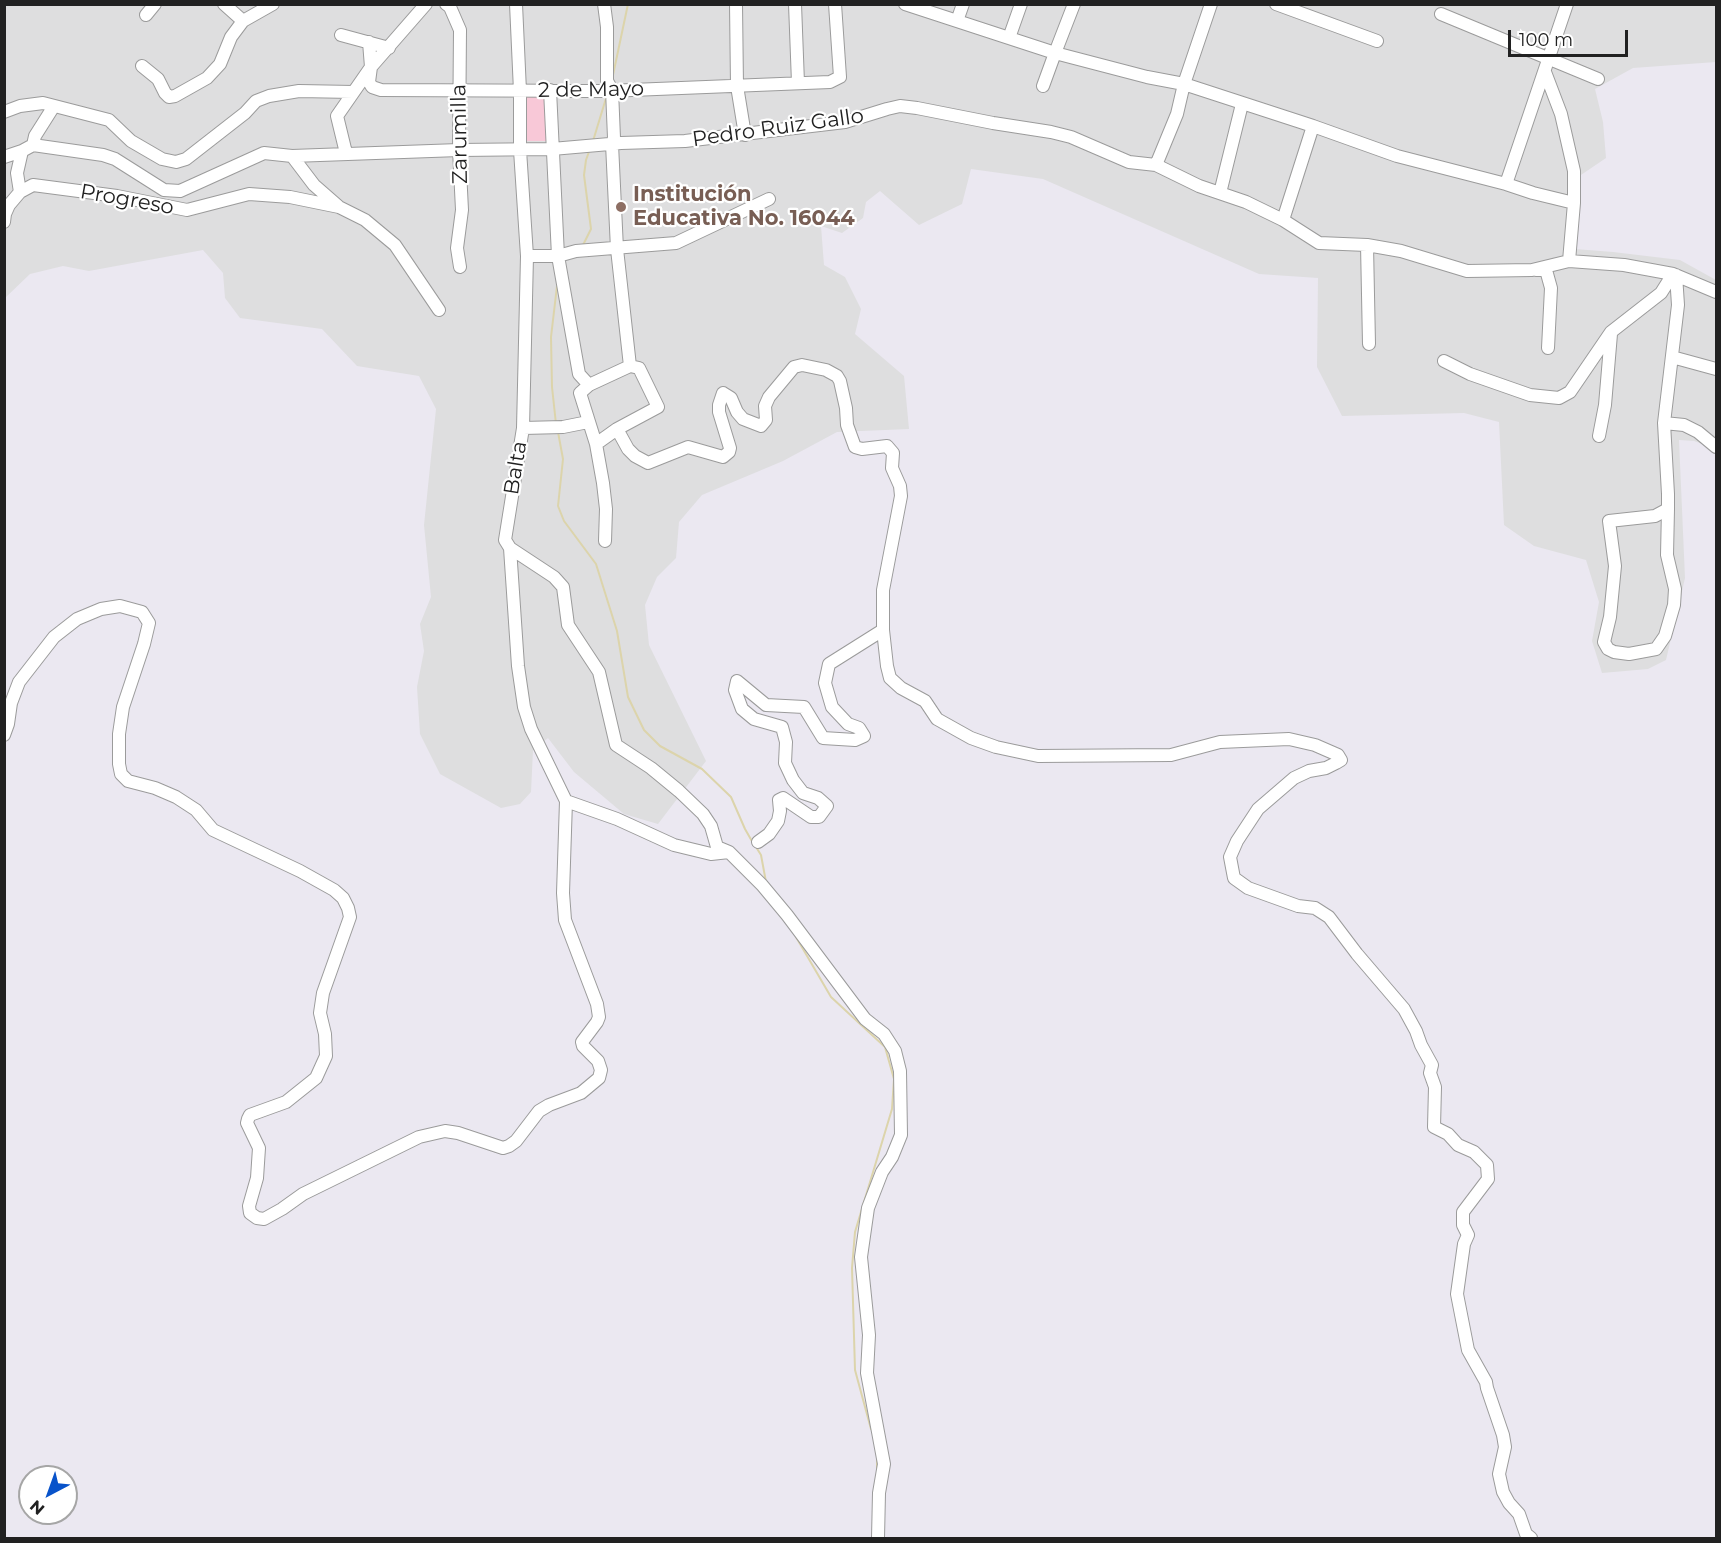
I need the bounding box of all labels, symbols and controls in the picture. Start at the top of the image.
scale bar [1511,18,1631,56]
text: 100 m [1519,29,1573,51]
street label: 2 de Mayo [538,76,644,104]
street label: Zarumilla [447,84,473,184]
street label: Pedro Ruiz Gallo [691,103,865,153]
street label: Progreso [78,179,176,221]
place label: Institución Educativa No. 16044 [633,182,855,232]
marker: Institución Educativa No. 16044 [614,200,628,214]
street label: Balta [499,439,533,497]
north arrow [18,1465,78,1525]
text: N [26,1496,48,1519]

